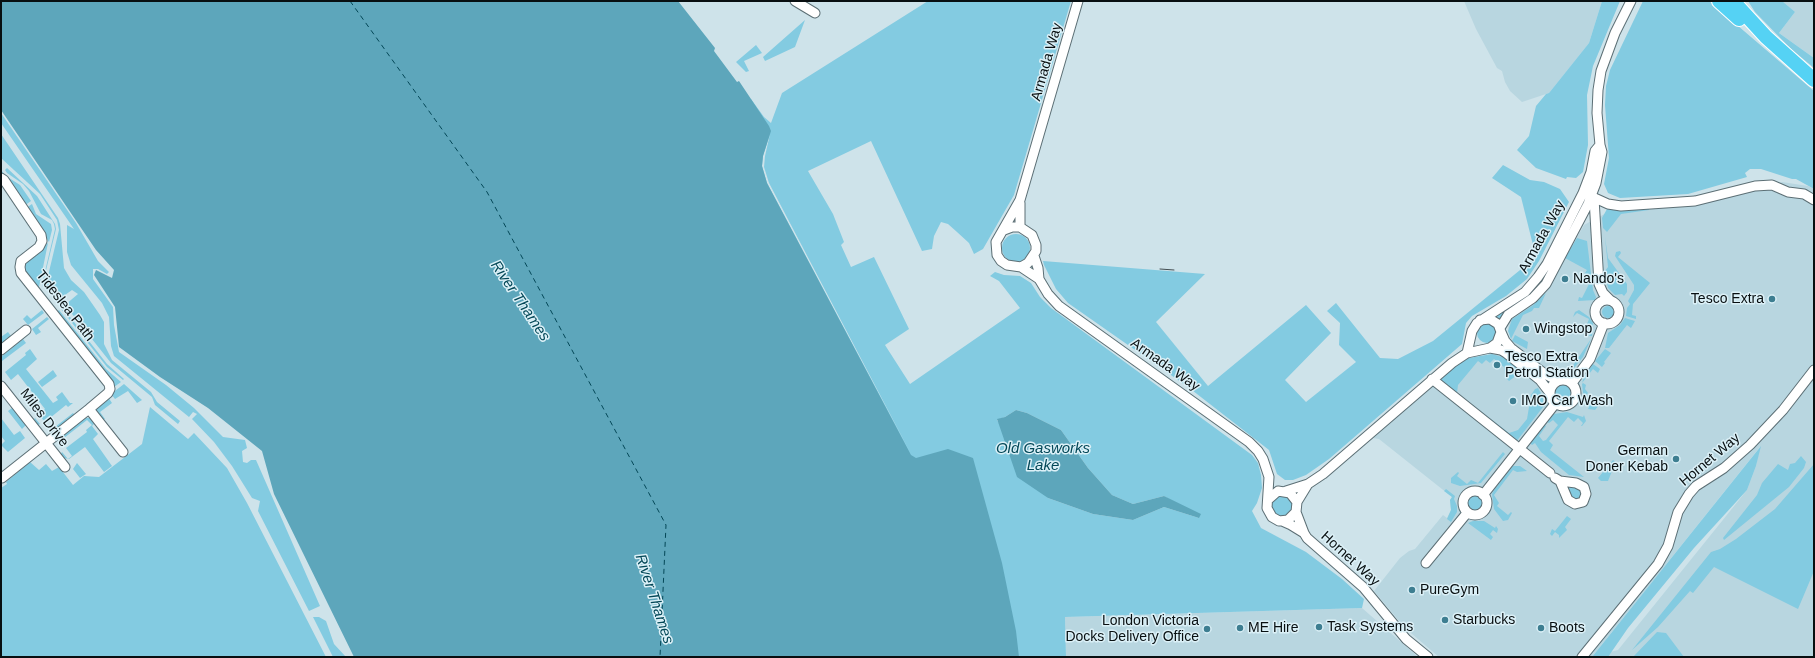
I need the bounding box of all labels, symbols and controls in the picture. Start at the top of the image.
street label: Armada Way [1028,21,1066,103]
street label: Armada Way [1515,198,1569,276]
water label: River Thames [486,257,554,345]
street label: Tideslea Path [32,267,98,345]
place label: Nando's [1573,271,1624,287]
marker: Nando's [1560,274,1570,284]
place label: Tesco Extra [1691,291,1764,307]
marker: Tesco Extra [1767,294,1777,304]
place label: Wingstop [1534,321,1592,337]
marker: Wingstop [1521,324,1531,334]
street label: Armada Way [1127,335,1203,395]
place label: Tesco Extra Petrol Station [1505,349,1589,382]
marker: Tesco Extra Petrol Station [1492,360,1502,370]
street label: Miles Drive [16,386,72,450]
place label: IMO Car Wash [1521,393,1613,409]
marker: IMO Car Wash [1508,396,1518,406]
street label: Hornet Way [1676,430,1744,490]
water label: Old Gasworks Lake [996,440,1090,475]
place label: German Doner Kebab [1585,443,1668,476]
marker: German Doner Kebab [1671,454,1681,464]
street label: Hornet Way [1317,528,1383,590]
water label: River Thames [631,552,677,646]
place label: PureGym [1420,582,1479,598]
marker: PureGym [1407,585,1417,595]
place label: Starbucks [1453,612,1515,628]
place label: London Victoria Docks Delivery Office [1065,613,1199,646]
marker: Starbucks [1440,615,1450,625]
place label: Task Systems [1327,619,1413,635]
place label: ME Hire [1248,620,1299,636]
place label: Boots [1549,620,1585,636]
marker: Task Systems [1314,622,1324,632]
marker: ME Hire [1235,623,1245,633]
marker: Boots [1536,623,1546,633]
marker: London Victoria Docks Delivery Office [1202,624,1212,634]

